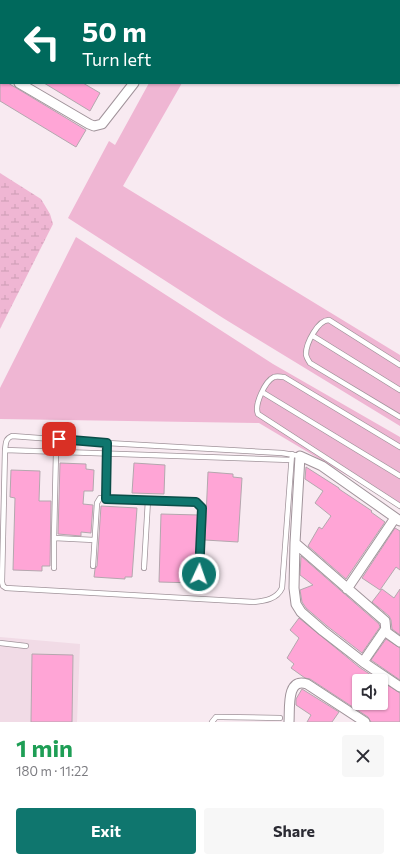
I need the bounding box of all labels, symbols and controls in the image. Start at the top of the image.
text: 50 m [82,14,147,48]
icon: left [16,16,68,68]
text: Turn left [82,48,151,70]
pin [42,422,76,456]
icon: arrive [48,428,70,450]
position arrow [178,553,220,595]
map controls [352,674,388,710]
button: sound [352,674,388,710]
text: 1 min [16,733,73,762]
button: close [342,735,384,777]
text: 180 m · 11:22 [16,763,88,779]
button: Exit [16,808,196,854]
button: Share [204,808,384,854]

